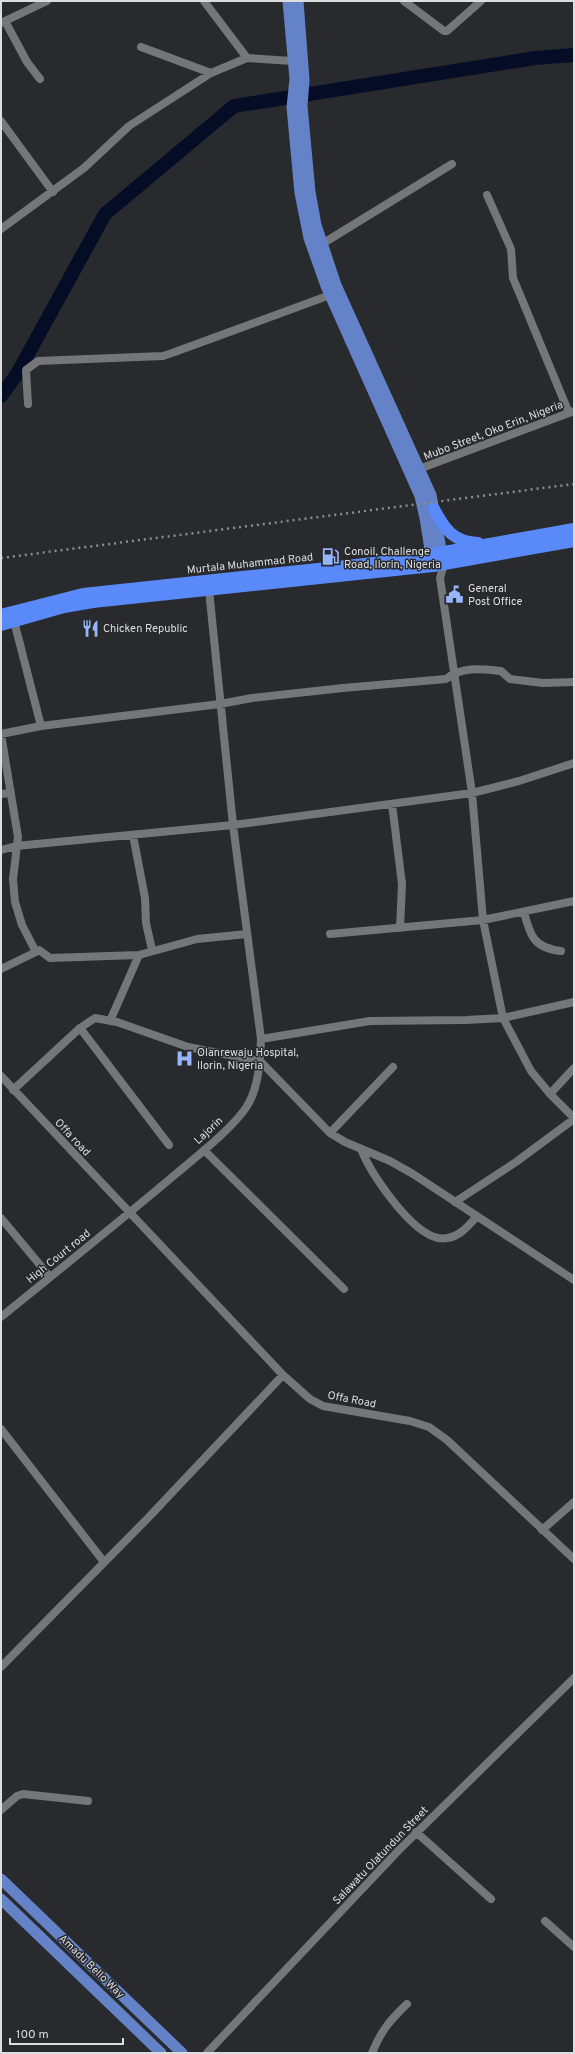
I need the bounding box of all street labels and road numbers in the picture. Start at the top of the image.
street label: Mubo Street, Oko Erin, Nigeria [422,398,565,464]
street label: Murtala Muhammad Road [186,550,314,578]
street label: Lajorin [191,1114,226,1148]
street label: Offa road [51,1116,93,1159]
street label: High Court road [24,1227,94,1287]
street label: Offa Road [326,1388,377,1412]
street label: Salawatu Olatundun Street [330,1804,431,1908]
street label: Amadu Bello Way [56,1932,127,2002]

